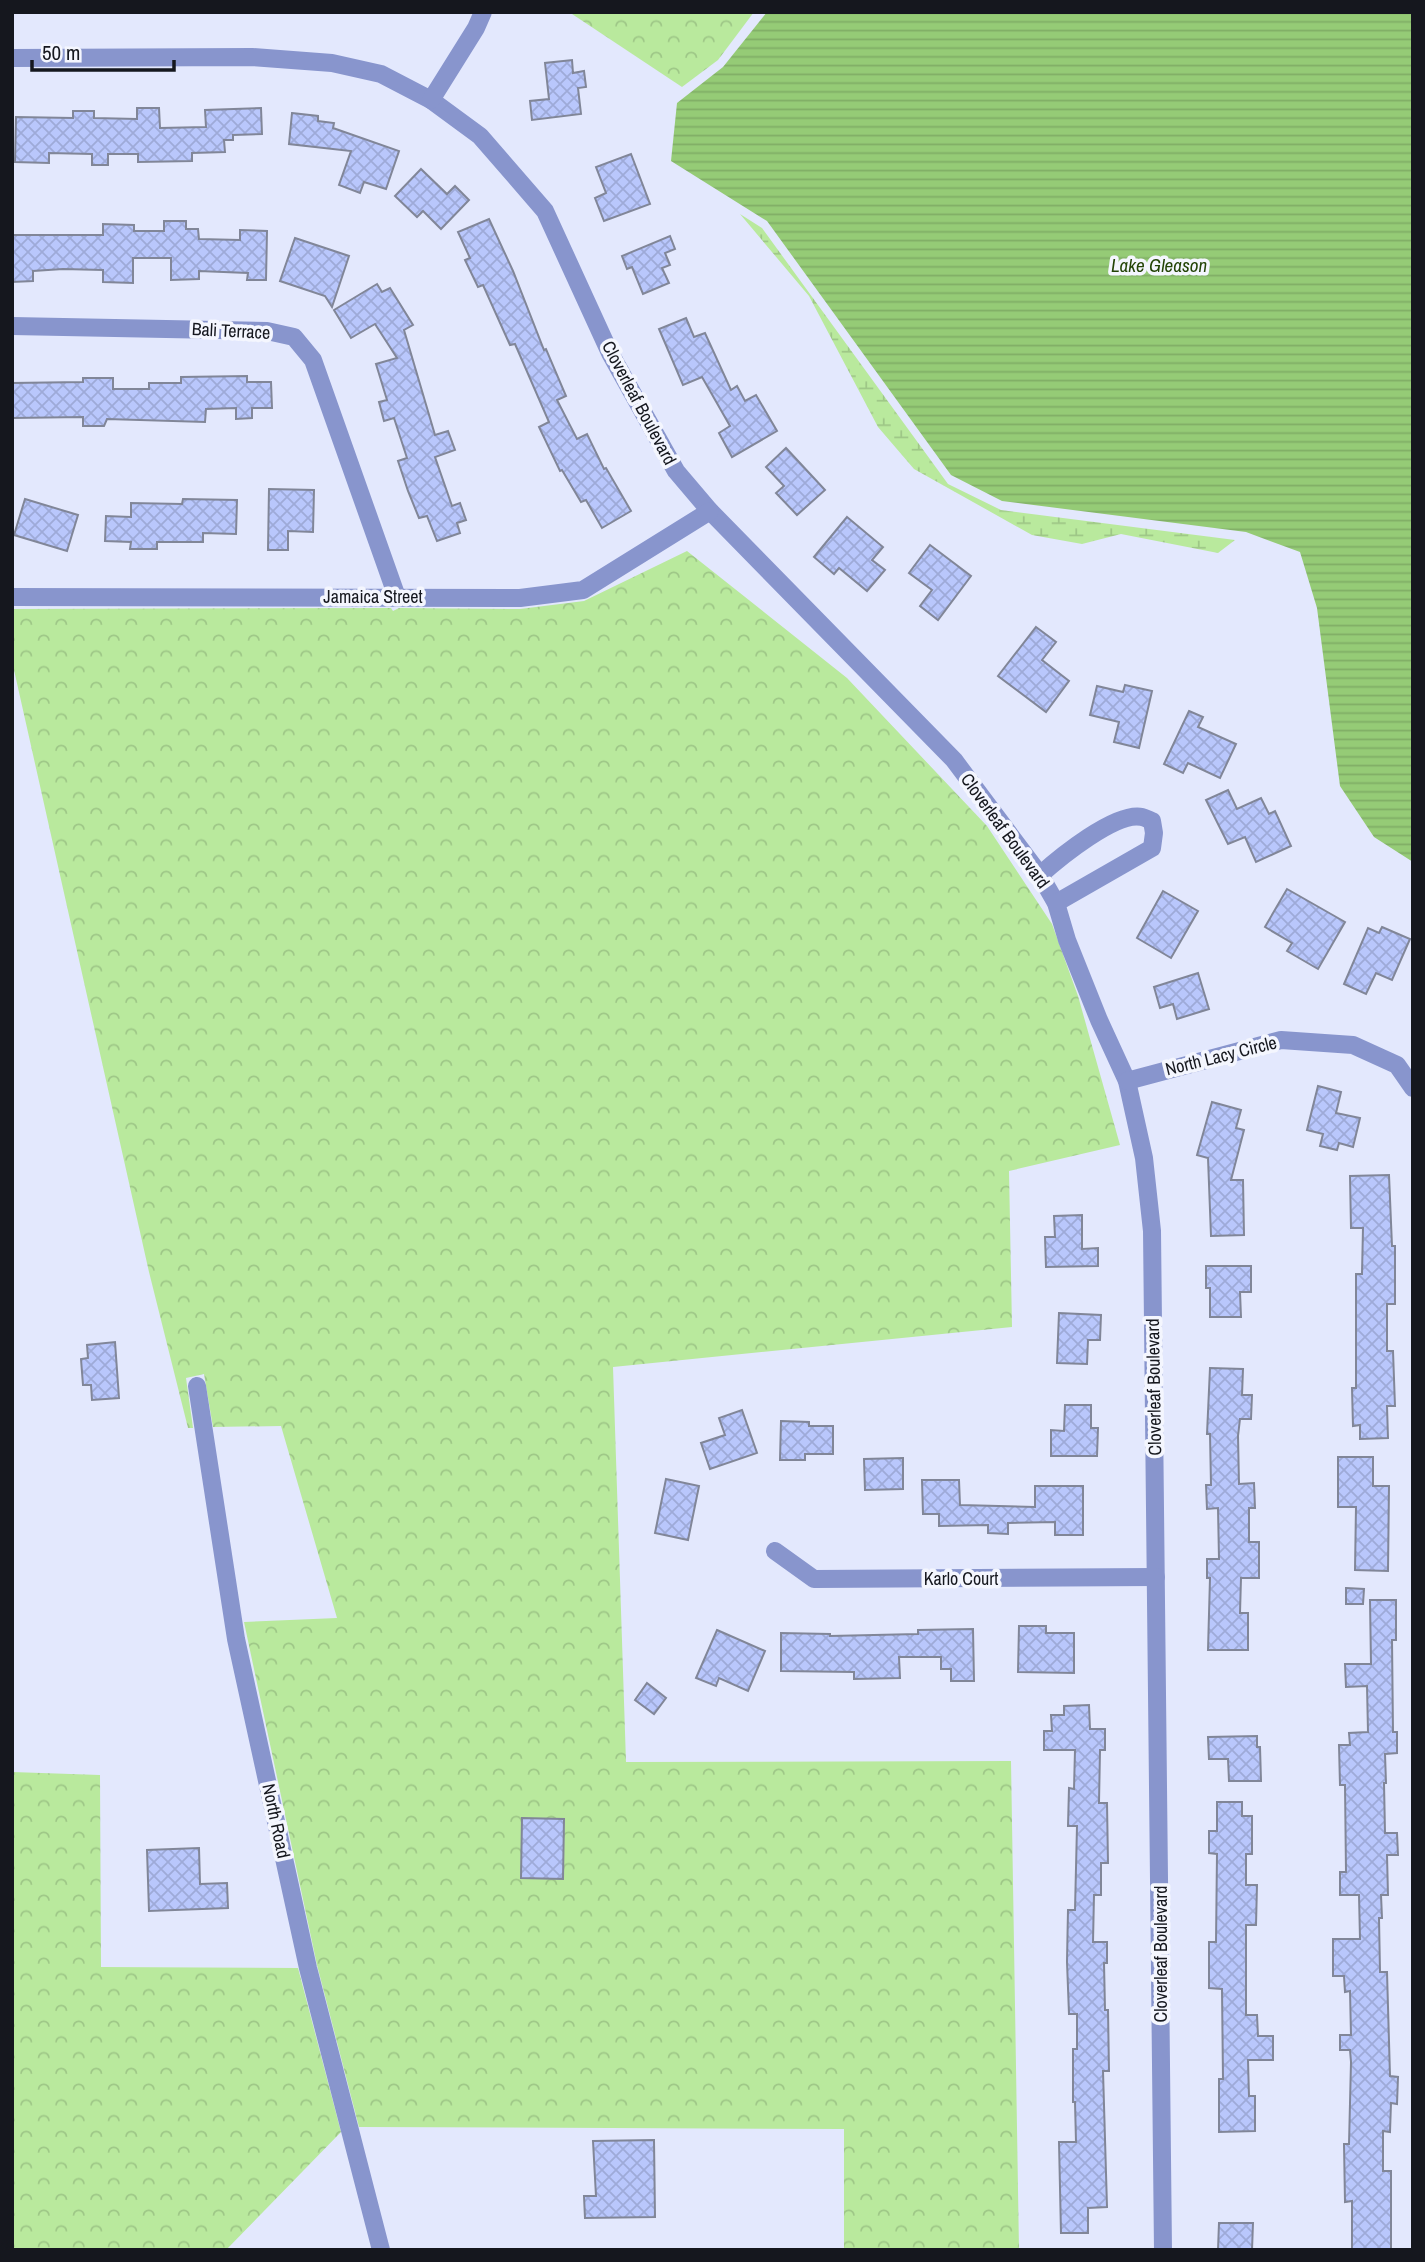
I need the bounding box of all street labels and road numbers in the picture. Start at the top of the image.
street label: Bali Terrace [191,316,271,345]
street label: Cloverleaf Boulevard [596,336,683,469]
street label: Jamaica Street [323,584,423,609]
street label: Cloverleaf Boulevard [955,768,1056,893]
street label: North Lacy Circle [1163,1030,1279,1081]
street label: Cloverleaf Boulevard [1140,1318,1167,1456]
street label: Karlo Court [924,1566,998,1591]
street label: North Road [256,1781,297,1860]
street label: Cloverleaf Boulevard [1148,1886,1173,2023]

